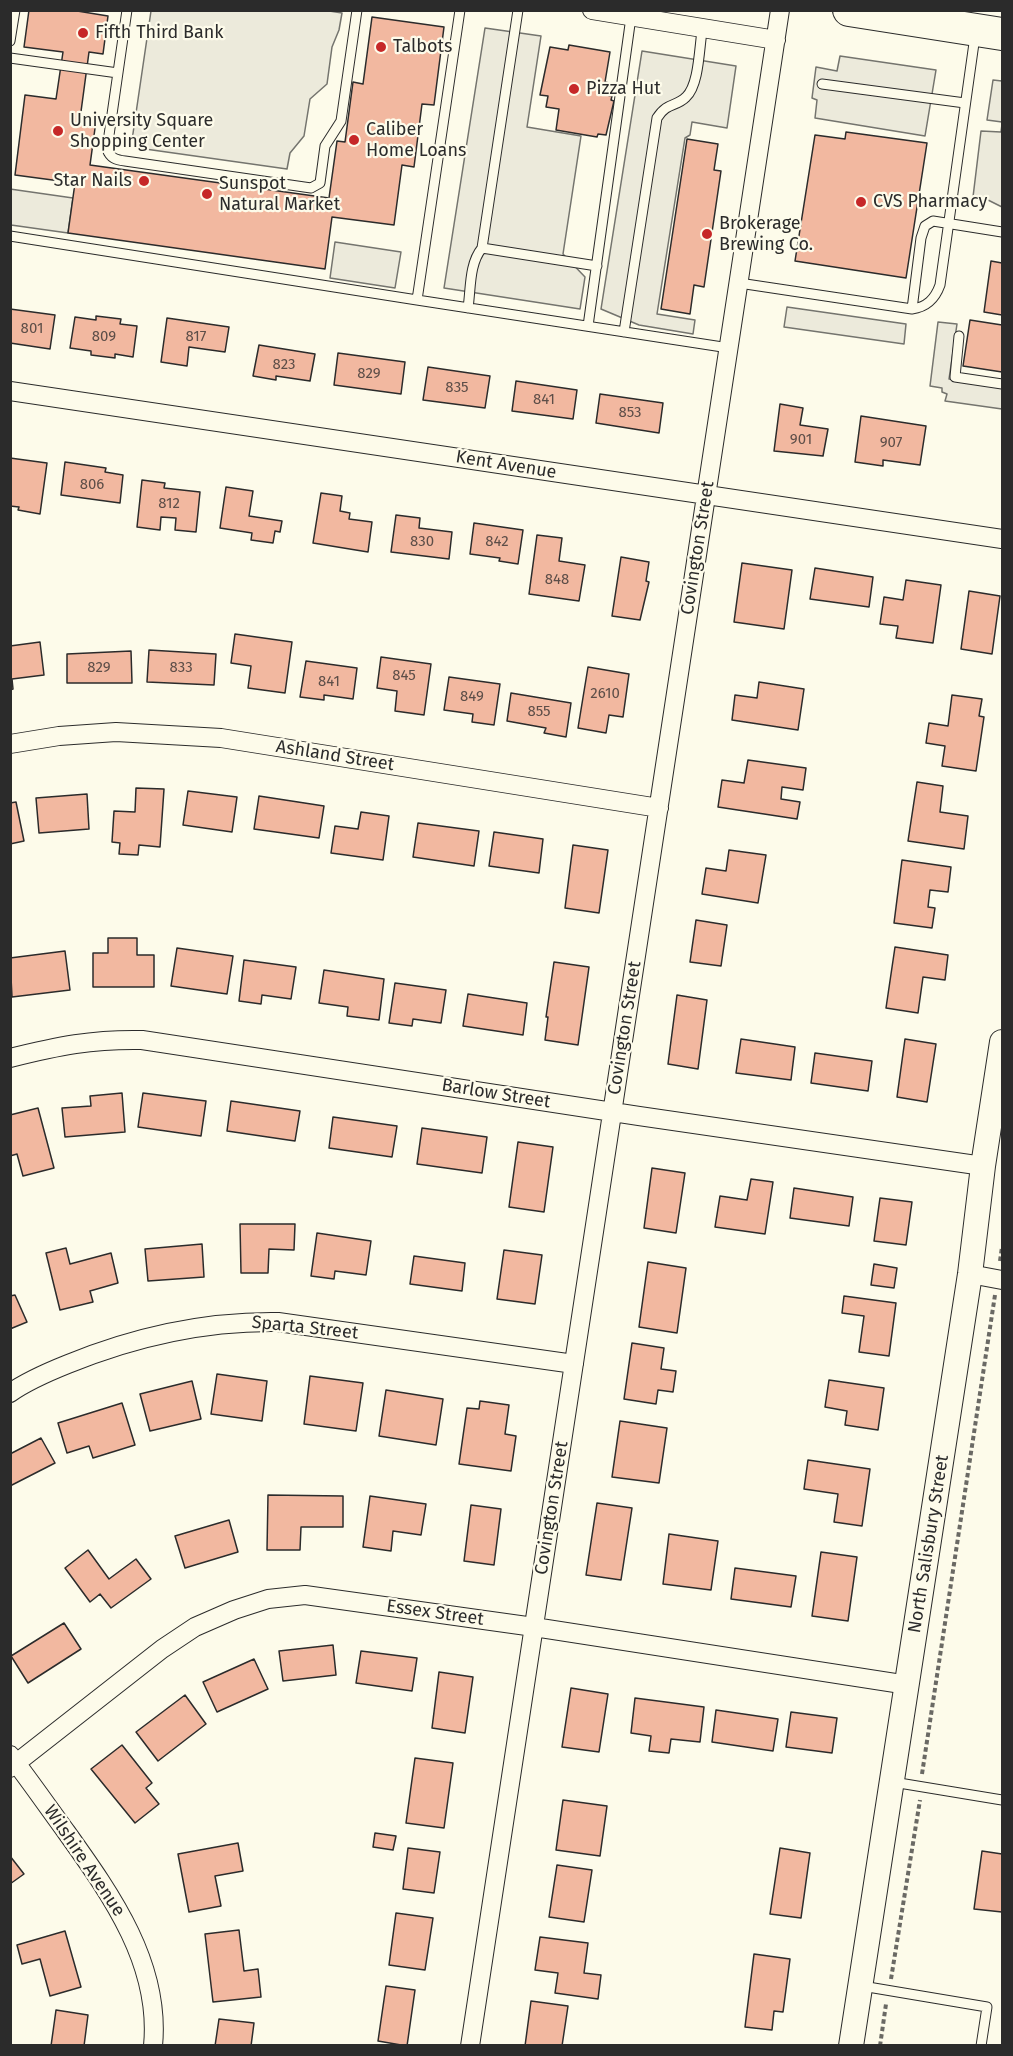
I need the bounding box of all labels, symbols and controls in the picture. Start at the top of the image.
place label: Fifth Third Bank [95,22,224,44]
marker: Fifth Third Bank [76,26,90,40]
place label: Talbots [393,36,452,58]
marker: Talbots [374,40,388,54]
place label: Pizza Hut [586,78,661,100]
marker: Pizza Hut [567,82,581,96]
place label: University Square Shopping Center [70,110,213,152]
place label: Caliber Home Loans [366,119,466,162]
marker: University Square Shopping Center [51,124,65,138]
marker: Caliber Home Loans [347,133,361,147]
place label: Star Nails [53,170,132,192]
place label: Sunspot Natural Market [219,173,340,216]
marker: Star Nails [137,174,151,188]
marker: Sunspot Natural Market [200,187,214,201]
place label: CVS Pharmacy [873,191,987,213]
marker: CVS Pharmacy [854,195,868,209]
place label: Brokerage Brewing Co. [719,213,813,256]
marker: Brokerage Brewing Co. [700,227,714,241]
house number: 801 [21,320,43,338]
house number: 809 [92,328,116,346]
house number: 817 [186,328,206,346]
house number: 823 [273,356,295,374]
house number: 829 [357,365,381,383]
house number: 835 [445,379,469,397]
house number: 841 [533,391,555,409]
house number: 853 [618,404,642,422]
house number: 901 [790,431,812,449]
house number: 907 [880,434,902,452]
street label: Kent Avenue [454,446,558,484]
house number: 806 [80,476,104,494]
street label: Covington Street [677,480,719,616]
house number: 812 [158,495,180,513]
house number: 830 [410,533,434,551]
house number: 842 [485,533,509,551]
house number: 848 [545,571,569,589]
house number: 829 [87,659,111,677]
house number: 833 [169,659,193,677]
house number: 845 [392,667,416,685]
house number: 841 [318,673,340,691]
house number: 2610 [590,685,620,703]
house number: 849 [460,688,484,706]
house number: 855 [527,703,551,721]
street label: Ashland Street [274,736,396,776]
street label: Covington Street [604,960,646,1096]
street label: Barlow Street [440,1075,552,1113]
street label: Sparta Street [251,1312,359,1344]
street label: Covington Street [531,1440,573,1576]
street label: North Salisbury Street [904,1453,954,1635]
street label: Essex Street [385,1595,485,1631]
street label: Wilshire Avenue [39,1801,129,1921]

